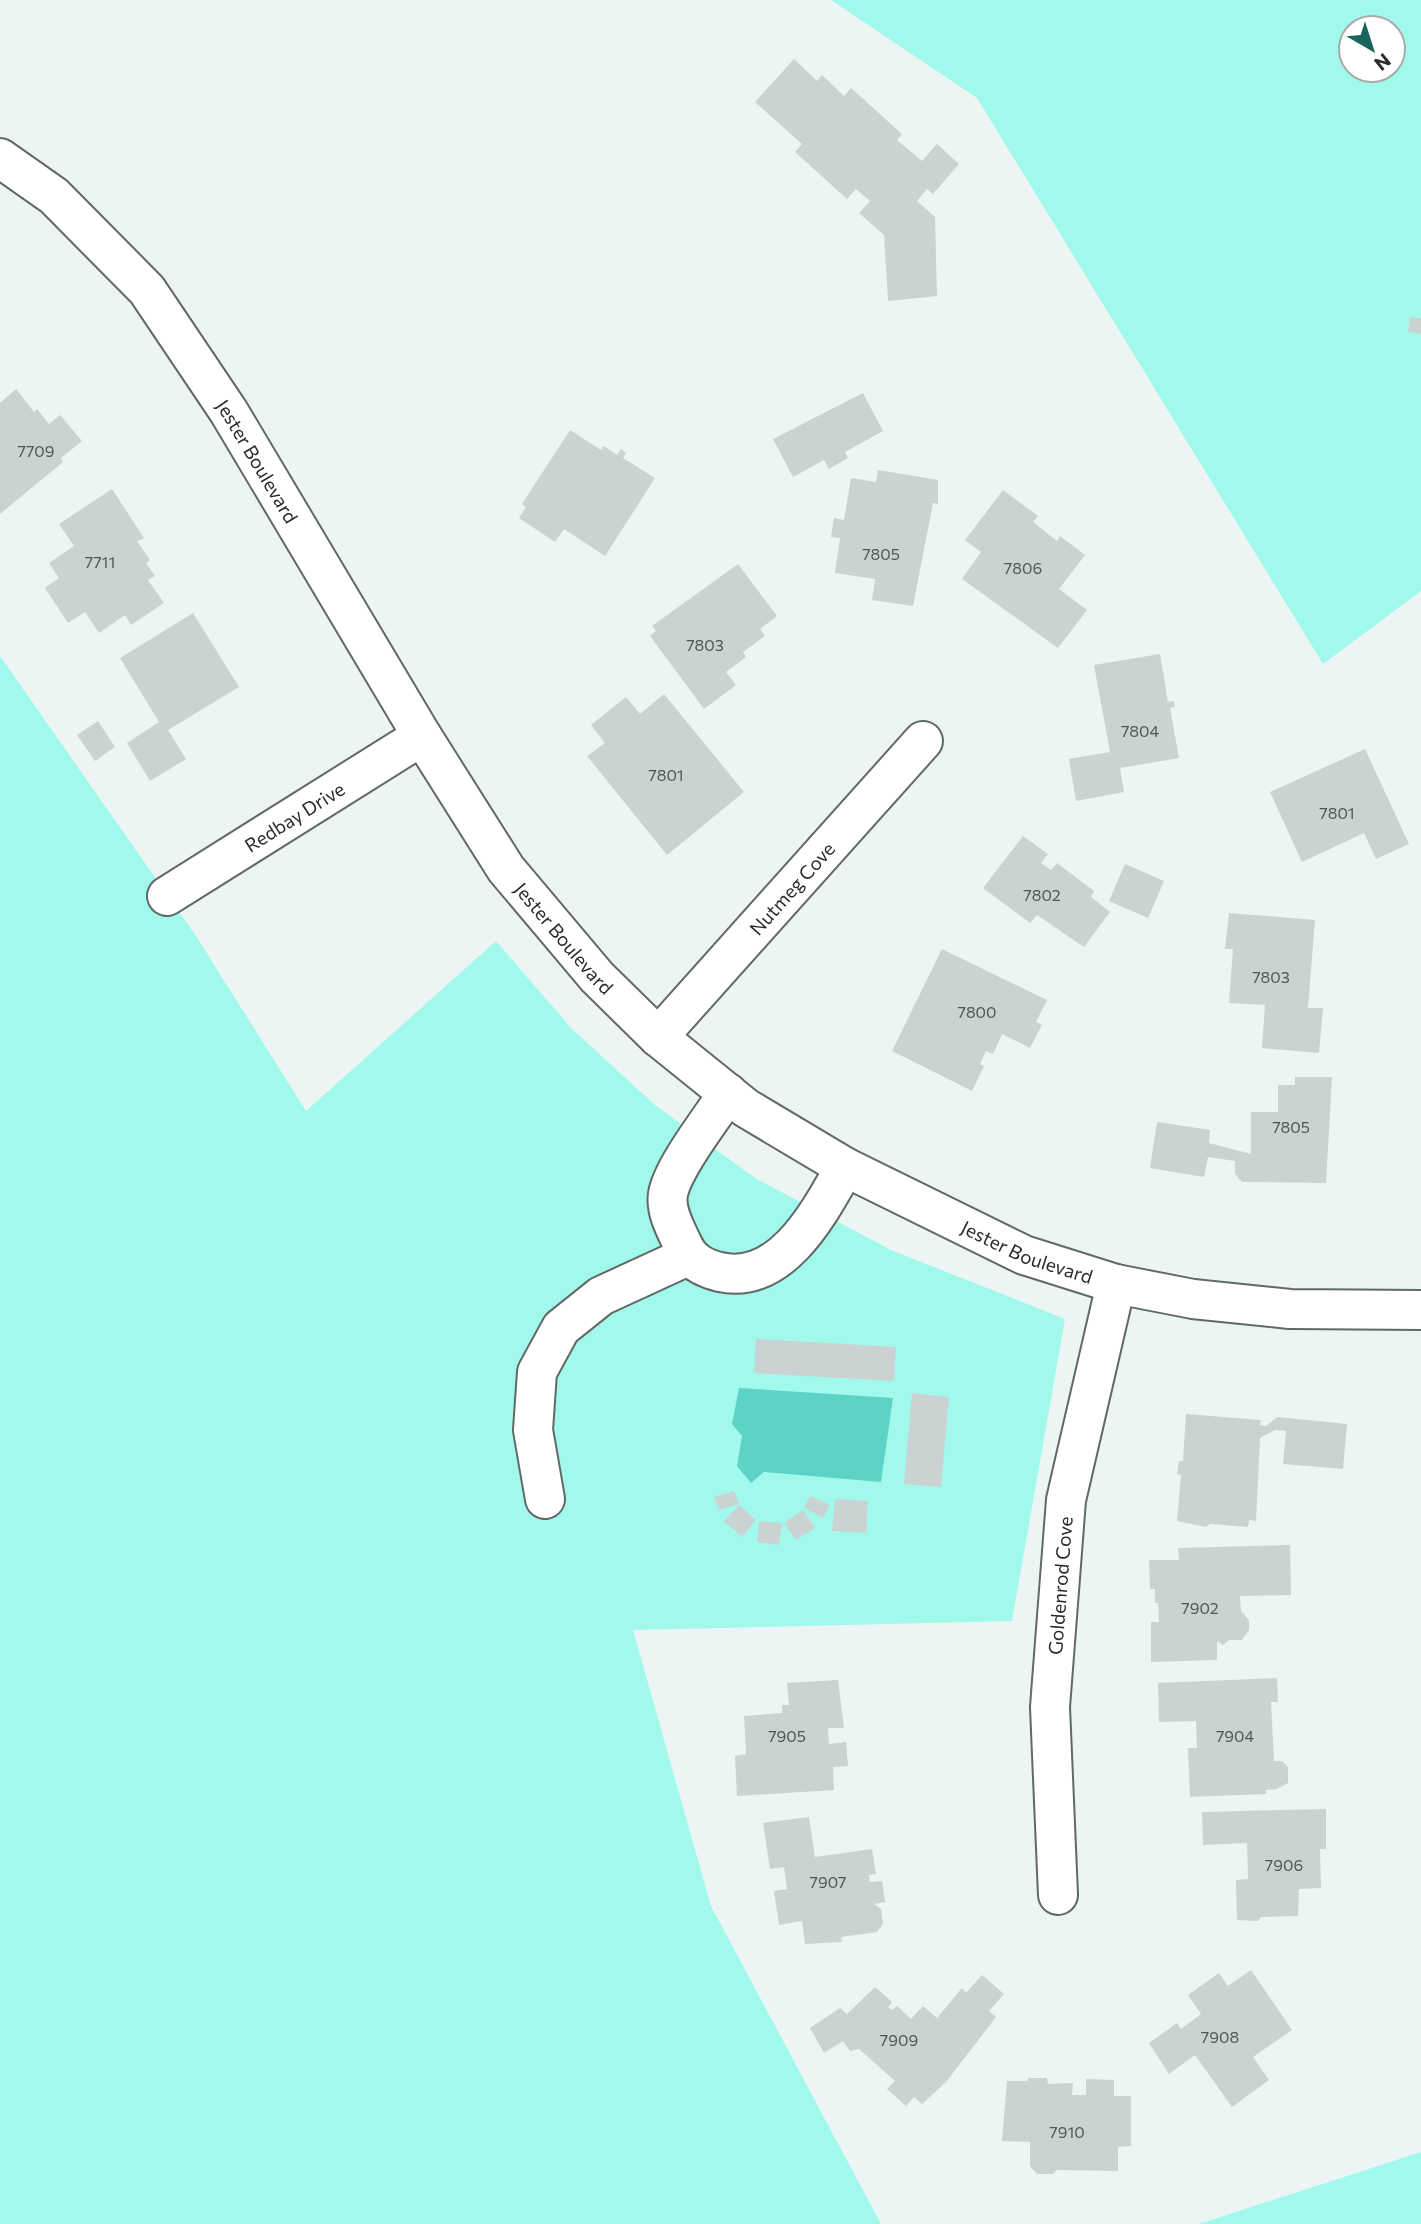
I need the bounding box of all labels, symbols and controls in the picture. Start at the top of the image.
north arrow [1337,14,1407,84]
text: N [1370,49,1396,76]
street label: Jester Boulevard [212,395,304,527]
house number: 7709 [17,441,55,460]
house number: 7805 [862,544,900,563]
house number: 7711 [85,552,115,571]
house number: 7806 [1004,558,1042,577]
house number: 7803 [686,635,724,654]
house number: 7804 [1121,721,1159,740]
house number: 7801 [648,765,684,784]
street label: Redbay Drive [240,776,348,856]
house number: 7801 [1319,803,1355,822]
street label: Nutmeg Cove [744,837,839,939]
street label: Jester Boulevard [510,877,619,998]
house number: 7802 [1023,885,1061,904]
house number: 7803 [1252,967,1290,986]
house number: 7800 [958,1002,997,1021]
house number: 7805 [1272,1117,1310,1136]
street label: Jester Boulevard [958,1215,1096,1287]
street label: Goldenrod Cove [1043,1515,1076,1656]
house number: 7902 [1181,1598,1219,1617]
house number: 7905 [768,1726,806,1745]
house number: 7904 [1216,1726,1254,1745]
house number: 7906 [1265,1855,1303,1874]
house number: 7907 [810,1872,846,1891]
house number: 7908 [1201,2027,1239,2046]
house number: 7909 [880,2030,918,2049]
house number: 7910 [1049,2122,1085,2141]

